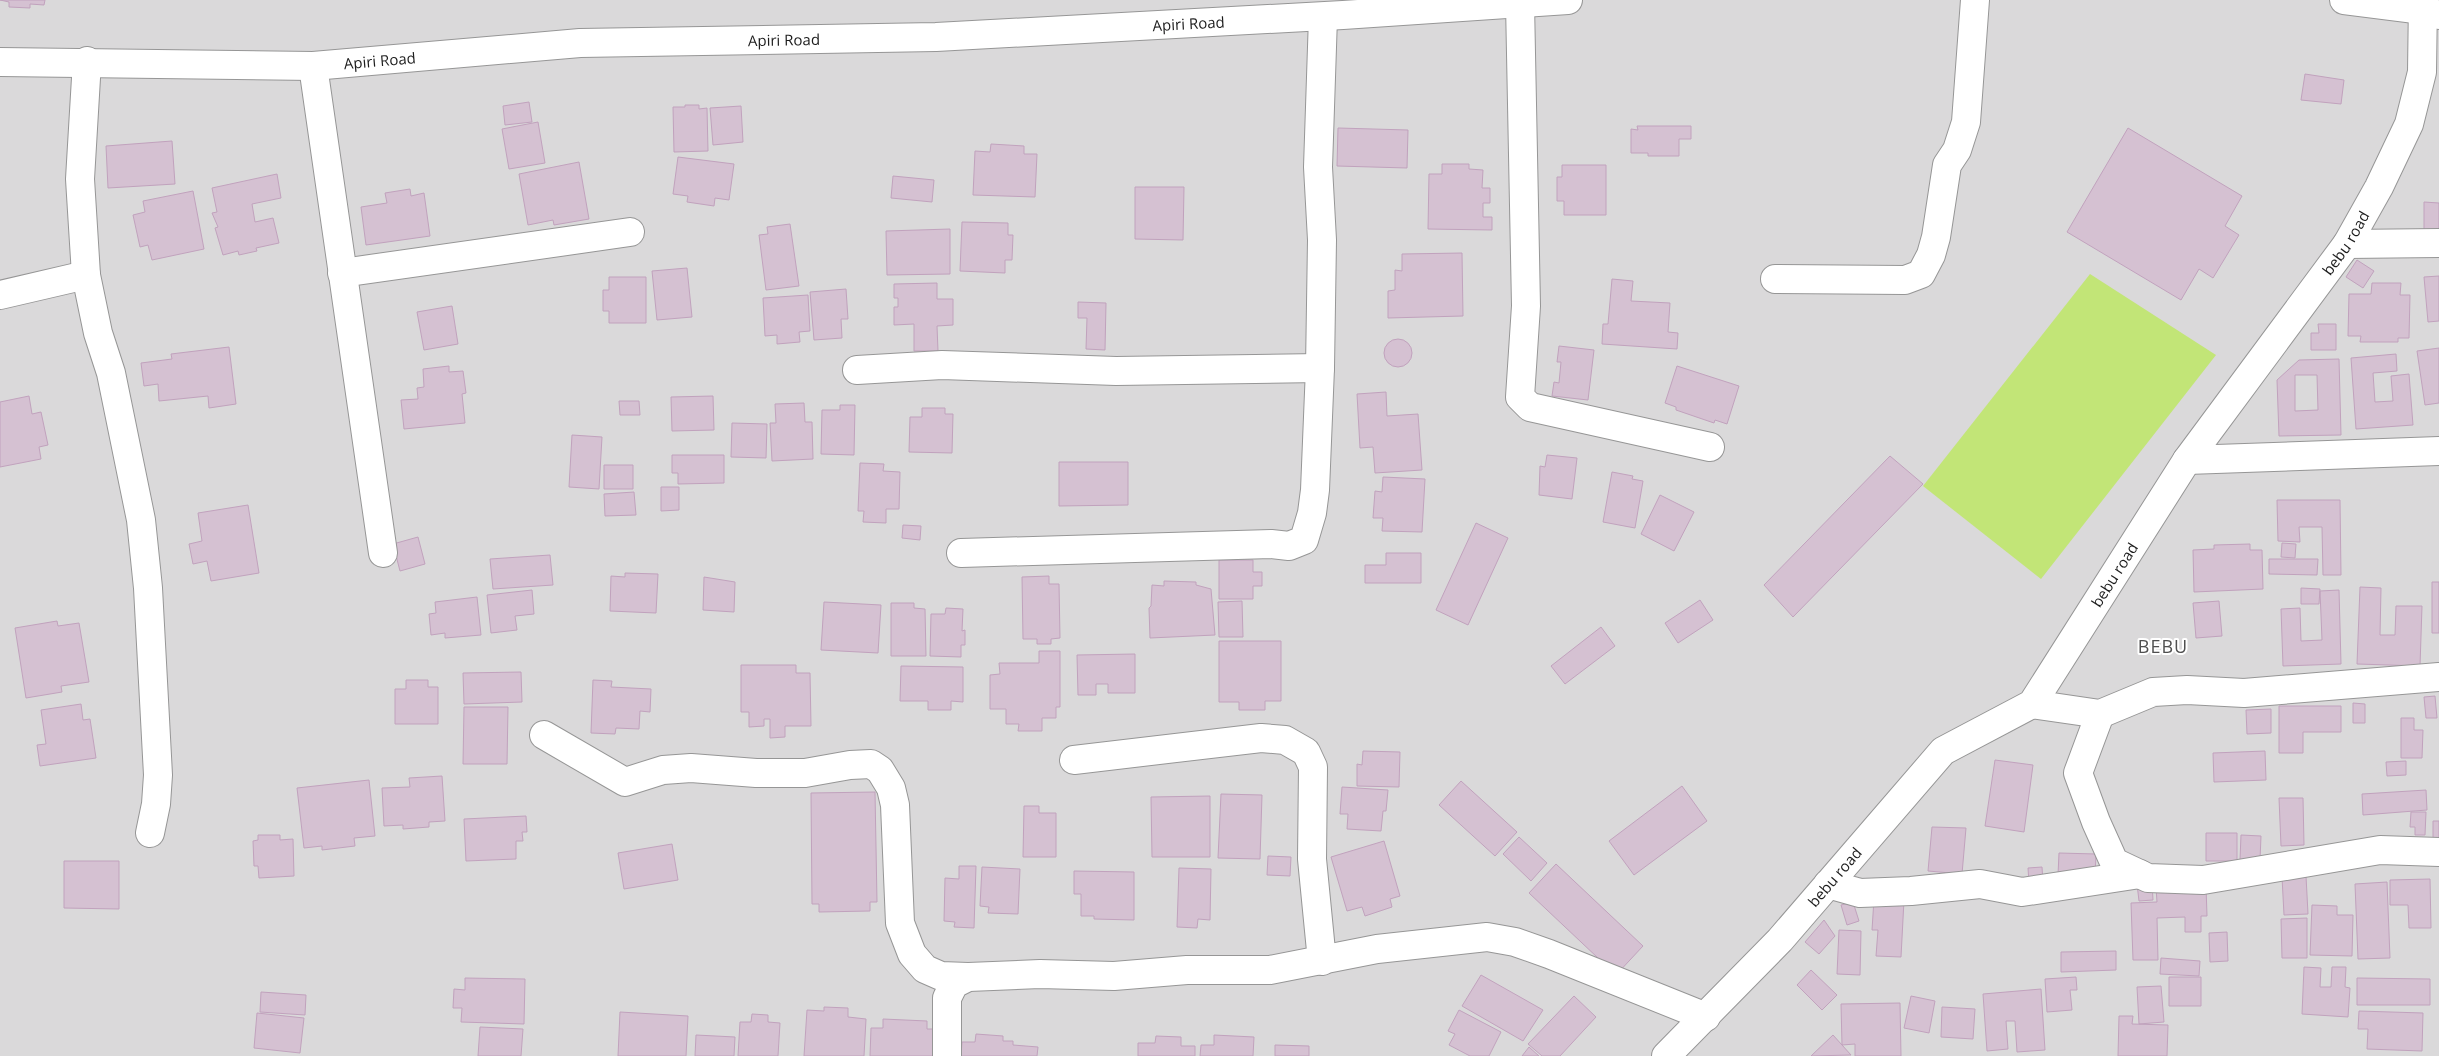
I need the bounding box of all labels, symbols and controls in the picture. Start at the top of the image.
street label: Apiri Road [1152,11,1225,35]
street label: Apiri Road [748,29,820,50]
street label: Apiri Road [343,47,417,73]
street label: bebu road [2318,207,2374,279]
street label: bebu road [2086,539,2142,611]
district label: BEBU [2138,634,2188,658]
street label: bebu road [1803,843,1866,911]

